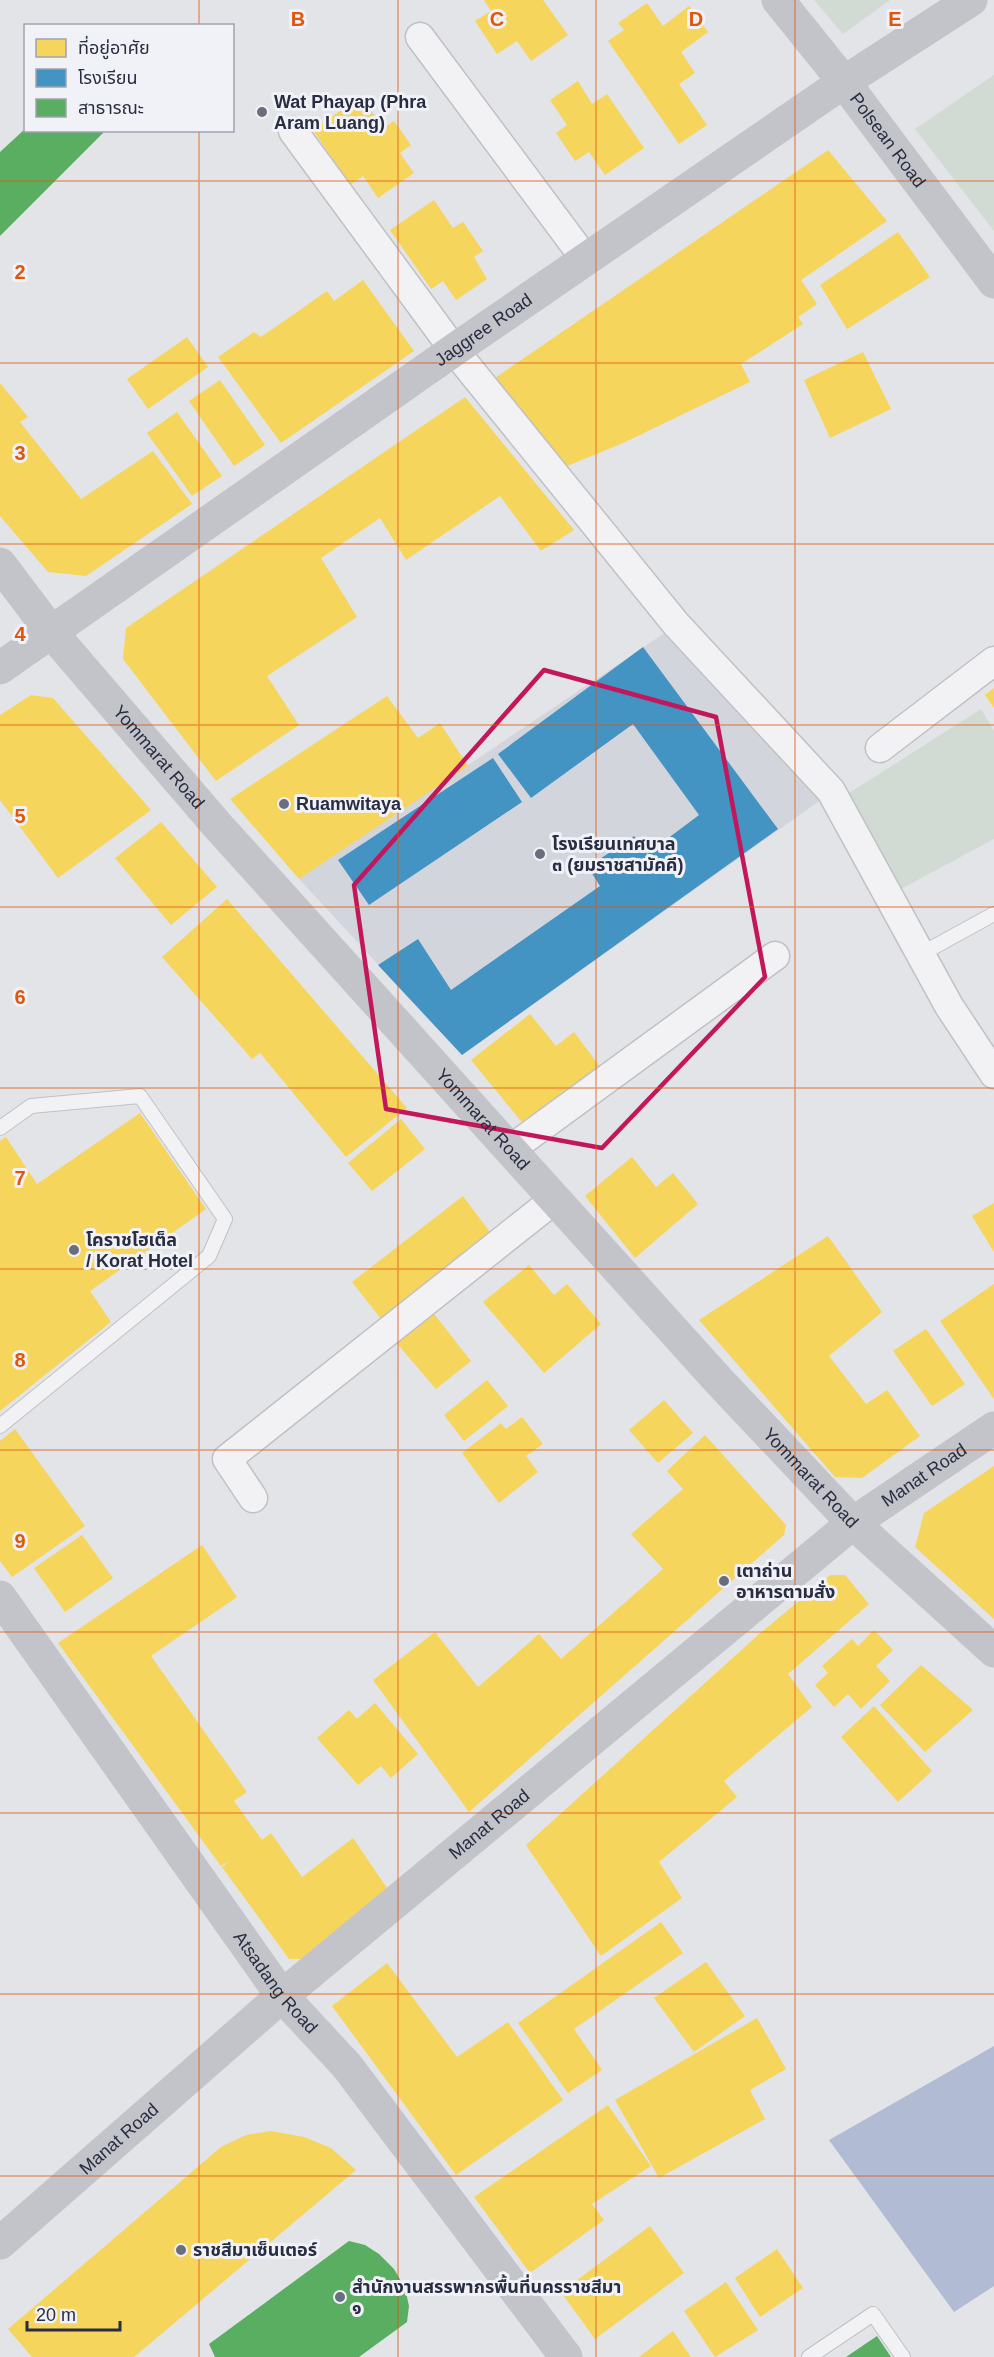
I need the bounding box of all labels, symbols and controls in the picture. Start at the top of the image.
text: B [291,8,305,30]
text: C [490,8,504,30]
text: D [689,8,703,30]
text: E [888,8,902,30]
legend [24,24,234,132]
text: ที่อยู่อาศัย [78,35,150,60]
text: โรงเรียน [78,68,137,88]
street label: Polsean Road [846,89,930,191]
place label: Wat Phayap (Phra Aram Luang) [274,92,427,133]
text: สาธารณะ [78,98,144,118]
marker: Wat Phayap (Phra Aram Luang) [255,105,269,119]
text: 2 [14,261,26,283]
street label: Jaggree Road [431,289,536,370]
text: 3 [14,442,26,464]
text: 4 [14,623,26,645]
street label: Yommarat Road [109,701,208,813]
place label: Ruamwitaya [296,794,402,814]
marker: Ruamwitaya [277,797,291,811]
text: 5 [14,805,26,827]
place label: โรงเรียนเทศบาล ๓ (ยมราชสามัคคี) [552,834,684,875]
marker: โรงเรียนเทศบาล ๓ (ยมราชสามัคคี) [533,847,547,861]
text: 6 [14,986,26,1008]
street label: Yommarat Road [432,1064,533,1174]
text: 7 [14,1167,26,1189]
place label: โคราชโฮเต็ล / Korat Hotel [86,1230,193,1271]
marker: โคราชโฮเต็ล / Korat Hotel [67,1243,81,1257]
text: 8 [14,1349,26,1371]
street label: Yommarat Road [759,1424,862,1532]
street label: Manat Road [878,1439,970,1511]
text: 9 [14,1530,26,1552]
place label: เตาถ่าน อาหารตามสั่ง [736,1561,835,1602]
marker: เตาถ่าน อาหารตามสั่ง [717,1574,731,1588]
street label: Manat Road [445,1785,533,1863]
street label: Atsadang Road [230,1928,322,2038]
street label: Manat Road [75,2099,162,2179]
place label: ราชสีมาเซ็นเตอร์ [193,2240,317,2260]
marker: ราชสีมาเซ็นเตอร์ [174,2243,188,2257]
place label: สำนักงานสรรพากรพื้นที่นครราชสีมา ๑ [352,2274,621,2318]
marker: สำนักงานสรรพากรพื้นที่นครราชสีมา ๑ [333,2290,347,2304]
scale bar [27,2294,120,2332]
text: 20 m [36,2305,76,2325]

